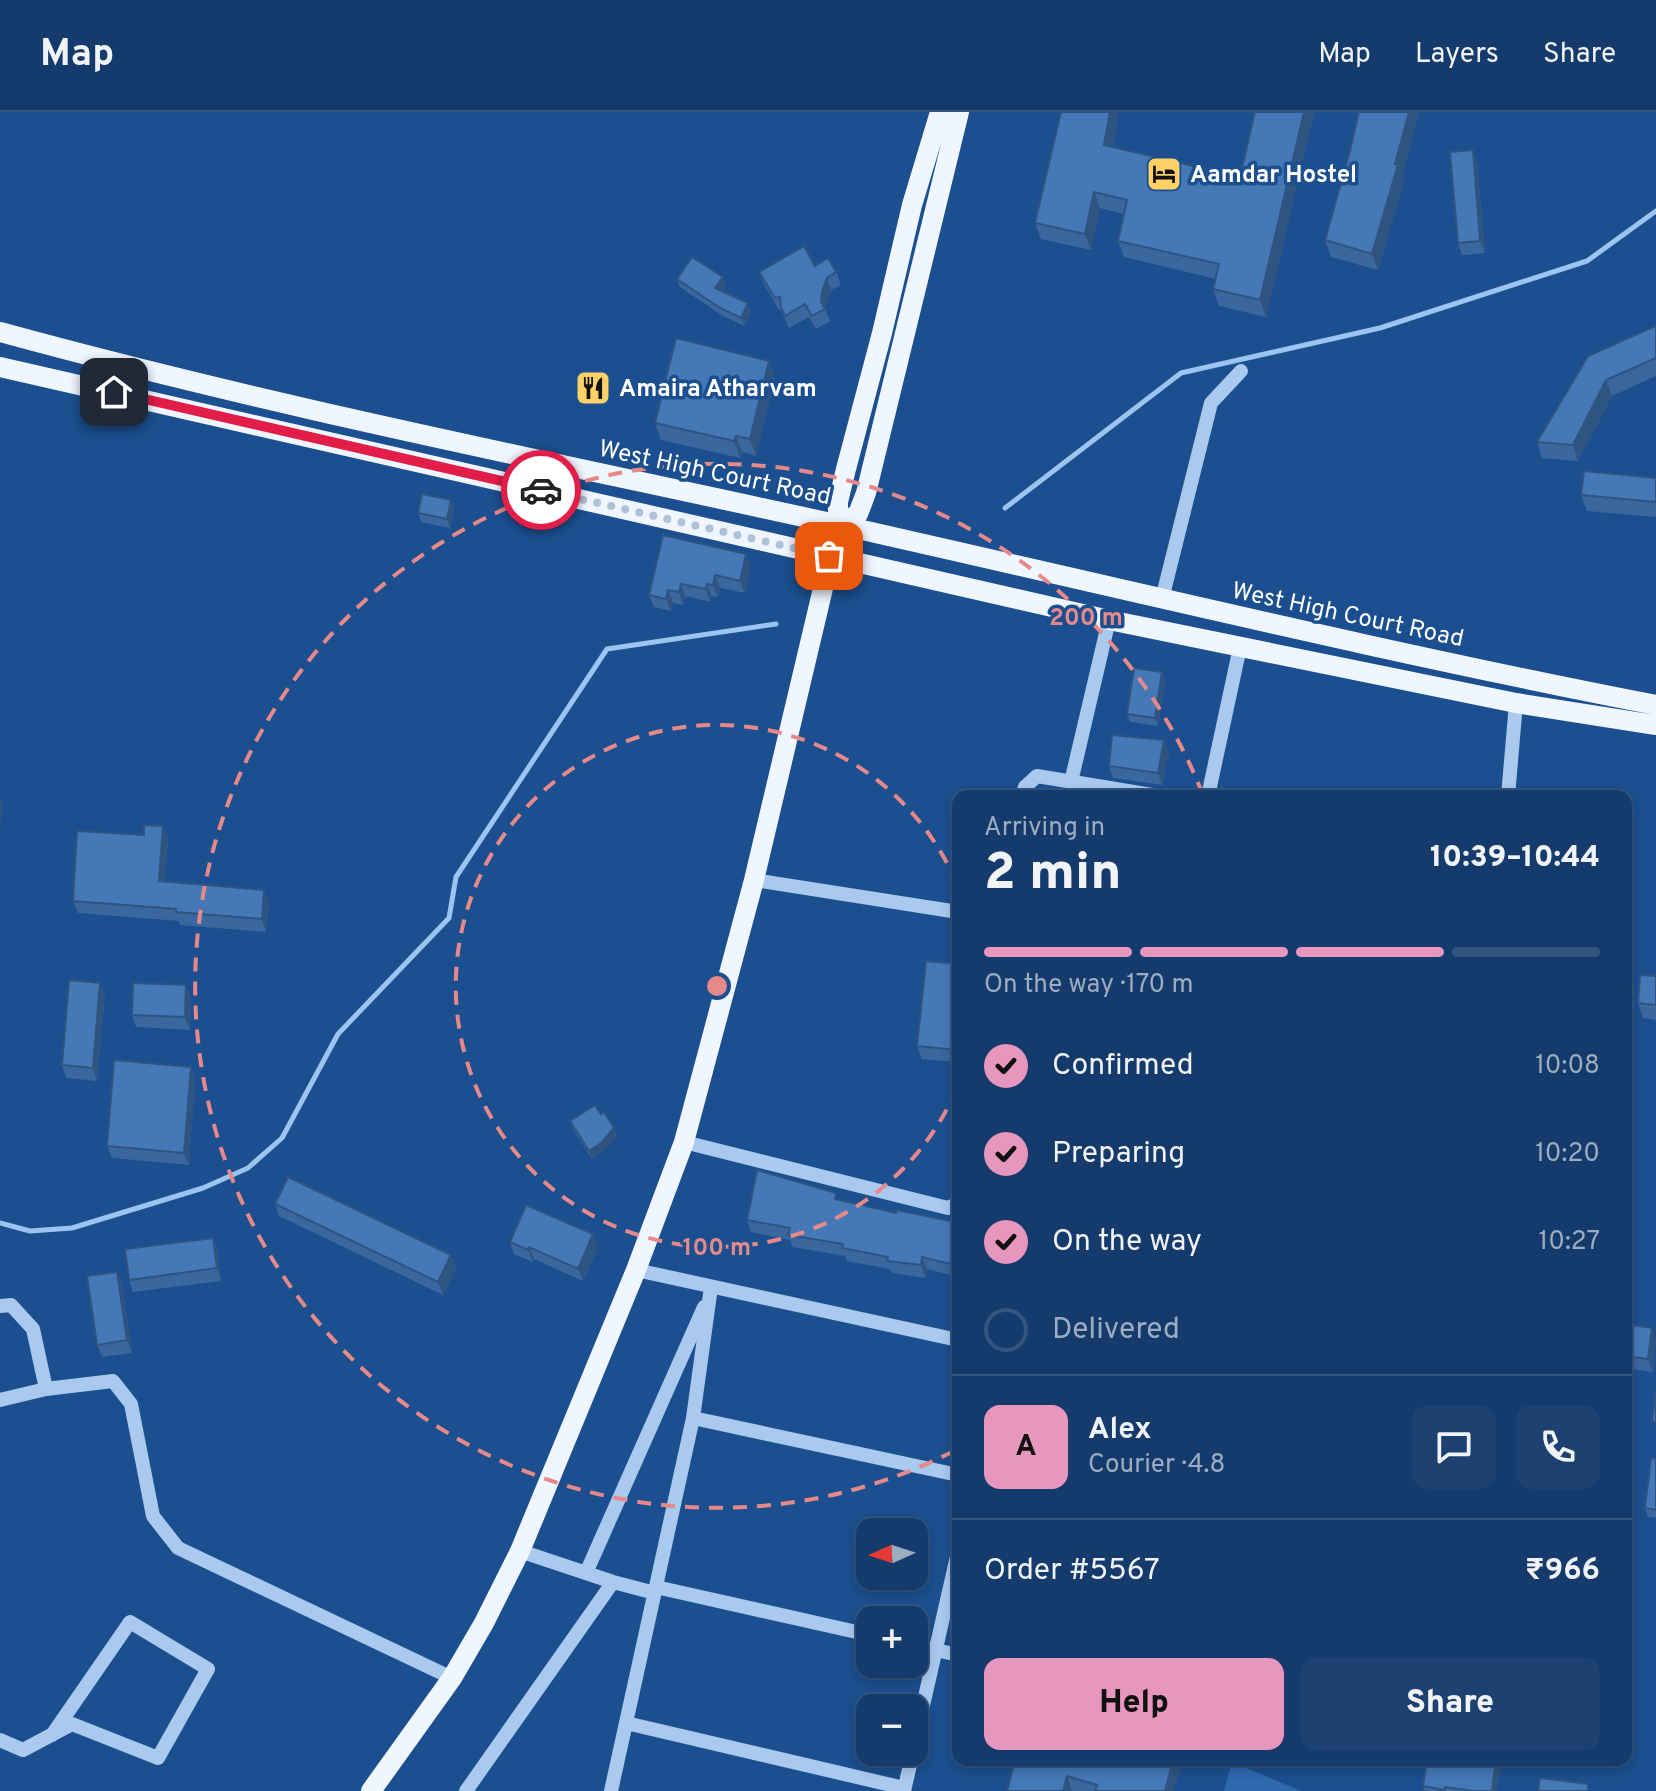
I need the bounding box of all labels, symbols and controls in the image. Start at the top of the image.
text: Map [40,31,114,80]
text: Map [1318,37,1371,73]
text: Layers [1415,37,1499,73]
text: Share [1543,37,1616,73]
hotel icon: Aamdar Hostel [1145,155,1183,193]
place label: Aamdar Hostel [1190,161,1357,191]
pin [80,358,148,426]
restaurant icon: Amaira Atharvam [574,369,612,407]
icon: home [92,370,136,414]
place label: Amaira Atharvam [619,375,817,405]
street label: West High Court Road [596,435,833,513]
courier [501,450,581,530]
icon: car [519,468,563,512]
pin [795,522,863,590]
icon: bag [807,534,851,578]
street label: West High Court Road [1229,577,1466,655]
text: 200 m [1049,604,1123,634]
text: Arriving in [984,812,1105,845]
text: 10:39–10:44 [1430,840,1600,877]
text: 2 min [984,842,1122,908]
text: On the way · 170 m [984,969,1193,1002]
centre of rings [703,972,731,1000]
icon: check [984,1044,1028,1088]
text: Confirmed [1052,1048,1194,1085]
text: 10:08 [1535,1050,1600,1083]
icon: check [984,1132,1028,1176]
text: Preparing [1052,1136,1185,1173]
text: 10:20 [1535,1138,1600,1171]
icon: check [984,1220,1028,1264]
text: On the way [1052,1224,1202,1261]
text: 10:27 [1539,1226,1600,1259]
text: 100 m [683,1234,751,1264]
text: Delivered [1052,1312,1180,1349]
button: chat [1412,1405,1496,1489]
button: phone [1516,1405,1600,1489]
text: Alex [1088,1412,1152,1449]
text: A [1015,1429,1037,1466]
text: Courier · 4.8 [1088,1449,1225,1482]
north arrow [856,1518,928,1590]
map controls [856,1518,928,1766]
text: Order #5567 [984,1553,1160,1590]
text: ₹966 [1525,1553,1600,1590]
button: + [856,1606,928,1678]
button: Help [984,1658,1284,1750]
button: Share [1300,1658,1600,1750]
button: − [856,1694,928,1766]

